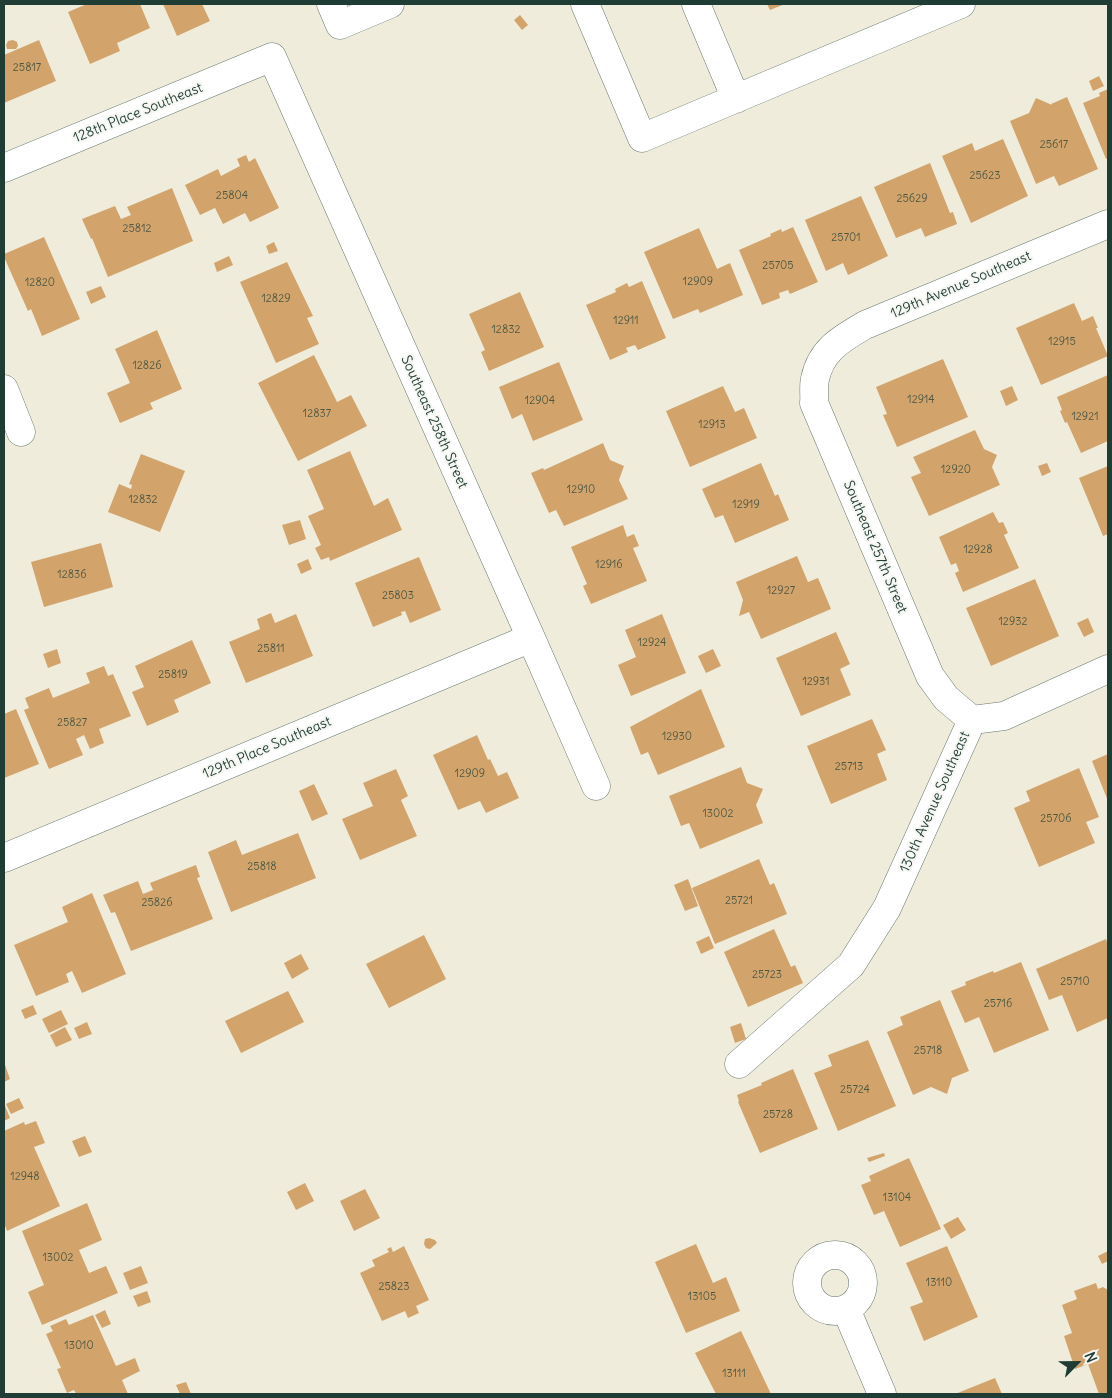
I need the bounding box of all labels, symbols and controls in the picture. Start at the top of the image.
house number: 25817 [13,61,41,75]
street label: 128th Place Southeast [71,79,205,147]
house number: 25617 [1040,138,1068,152]
house number: 25623 [970,169,1000,183]
house number: 25804 [216,189,248,203]
house number: 25629 [896,192,928,206]
house number: 25812 [122,222,152,236]
house number: 25701 [831,231,861,245]
street label: 129th Avenue Southeast [888,248,1034,322]
house number: 25705 [762,259,794,273]
house number: 12909 [683,275,713,289]
house number: 12820 [25,276,55,290]
house number: 12829 [261,292,291,306]
house number: 12911 [613,314,639,328]
house number: 12832 [491,323,521,337]
house number: 12915 [1048,335,1076,349]
street label: Southeast 258th Street [397,353,471,491]
house number: 12826 [132,359,162,373]
house number: 12914 [907,393,935,407]
house number: 12904 [525,394,555,408]
house number: 12837 [303,407,331,421]
house number: 12921 [1071,410,1099,424]
house number: 12913 [698,418,726,432]
house number: 12920 [941,463,971,477]
street label: Southeast 257th Street [839,478,911,616]
house number: 12910 [567,483,595,497]
house number: 12832 [128,493,158,507]
house number: 12919 [732,498,760,512]
house number: 12928 [963,543,993,557]
house number: 12916 [595,558,623,572]
house number: 12836 [57,568,87,582]
house number: 12927 [767,584,795,598]
house number: 25803 [382,589,414,603]
house number: 12932 [999,615,1027,629]
house number: 12924 [638,636,666,650]
house number: 25811 [257,642,285,656]
house number: 25819 [158,668,188,682]
house number: 12931 [802,675,830,689]
street label: 129th Place Southeast [200,713,334,783]
house number: 25827 [57,716,87,730]
street label: 130th Avenue Southeast [896,729,974,875]
house number: 12930 [662,730,692,744]
house number: 25713 [835,760,863,774]
house number: 12909 [455,767,485,781]
house number: 13002 [702,807,734,821]
house number: 25706 [1040,812,1072,826]
house number: 25818 [247,860,277,874]
house number: 25721 [725,894,753,908]
house number: 25826 [141,896,173,910]
house number: 25723 [752,968,782,982]
house number: 25710 [1060,975,1090,989]
house number: 25716 [984,997,1012,1011]
house number: 25718 [914,1044,942,1058]
house number: 25724 [840,1083,870,1097]
house number: 25728 [763,1108,793,1122]
house number: 12948 [10,1170,40,1184]
house number: 13104 [883,1191,911,1205]
house number: 13002 [42,1251,74,1265]
house number: 13110 [926,1276,952,1290]
house number: 25823 [379,1280,409,1294]
house number: 13105 [688,1290,716,1304]
north arrow [1052,1338,1102,1388]
house number: 13010 [64,1339,94,1353]
text: N [1081,1349,1101,1365]
house number: 13111 [722,1367,746,1381]

